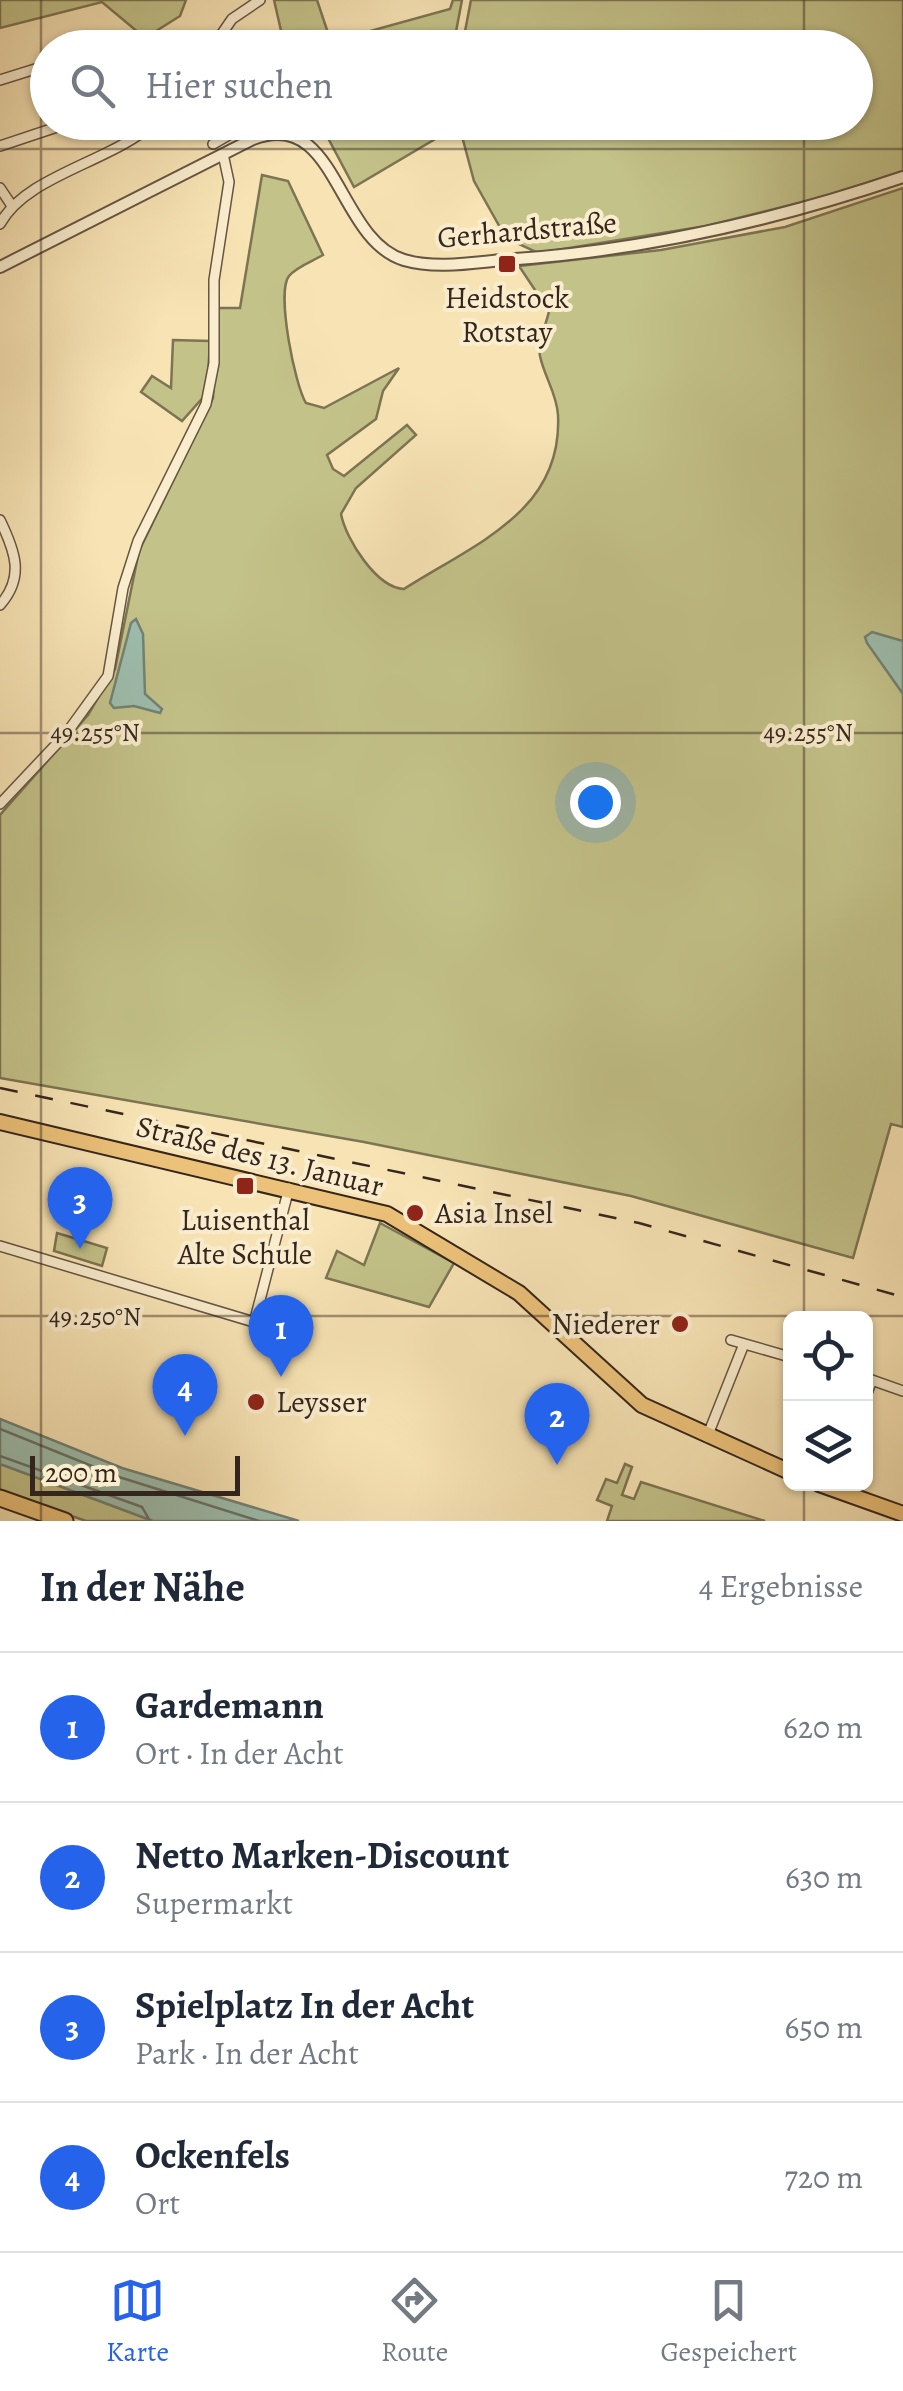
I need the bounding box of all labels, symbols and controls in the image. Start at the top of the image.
search box [30,30,873,140]
icon: search [65,58,120,113]
text: Hier suchen [145,59,333,111]
street label: Gerhardstraße [436,202,618,258]
marker: Heidstock Rotstay [496,253,518,275]
place label: Heidstock Rotstay [445,278,569,352]
text: 49.255°N [50,716,140,750]
text: 49.255°N [763,716,853,750]
your location [570,777,621,828]
street label: Straße des 13. Januar [132,1106,388,1206]
pin: 3 [48,1166,112,1249]
marker: Luisenthal Alte Schule [234,1175,256,1197]
place label: Asia Insel [434,1193,553,1233]
place label: Luisenthal Alte Schule [177,1200,312,1274]
marker: Asia Insel [404,1202,426,1224]
pin: 1 [248,1294,314,1377]
text: 49.250°N [49,1300,141,1334]
place label: Niederer [551,1304,660,1344]
map controls [783,1311,873,1491]
button: locate [783,1311,873,1401]
marker: Niederer [669,1313,691,1335]
pin: 4 [152,1354,218,1436]
place label: Leysser [276,1382,367,1422]
pin: 2 [524,1382,590,1465]
marker: Leysser [245,1391,267,1413]
button: layers [783,1401,873,1491]
scale bar [30,1451,240,1496]
text: 200 m [45,1454,117,1492]
text: In der Nähe [40,1558,245,1615]
text: 4 Ergebnisse [699,1564,863,1608]
text: Gardemann [135,1679,324,1731]
text: 1 [67,1705,78,1749]
text: 620 m [783,1705,863,1749]
text: Ort · In der Acht [135,1731,344,1775]
text: Netto Marken-Discount [135,1829,509,1881]
text: 2 [65,1855,80,1899]
text: 630 m [785,1855,863,1899]
text: Supermarkt [135,1881,293,1925]
text: Spielplatz In der Acht [135,1979,474,2031]
text: 3 [66,2005,79,2049]
text: 650 m [784,2005,863,2049]
text: Park · In der Acht [135,2031,359,2075]
text: Ockenfels [135,2129,290,2181]
text: 4 [65,2155,80,2199]
text: 720 m [784,2155,863,2199]
text: Ort [135,2181,180,2225]
tab: Karte [106,2273,169,2371]
tab: Route [381,2273,448,2371]
tab: Gespeichert [660,2273,797,2371]

